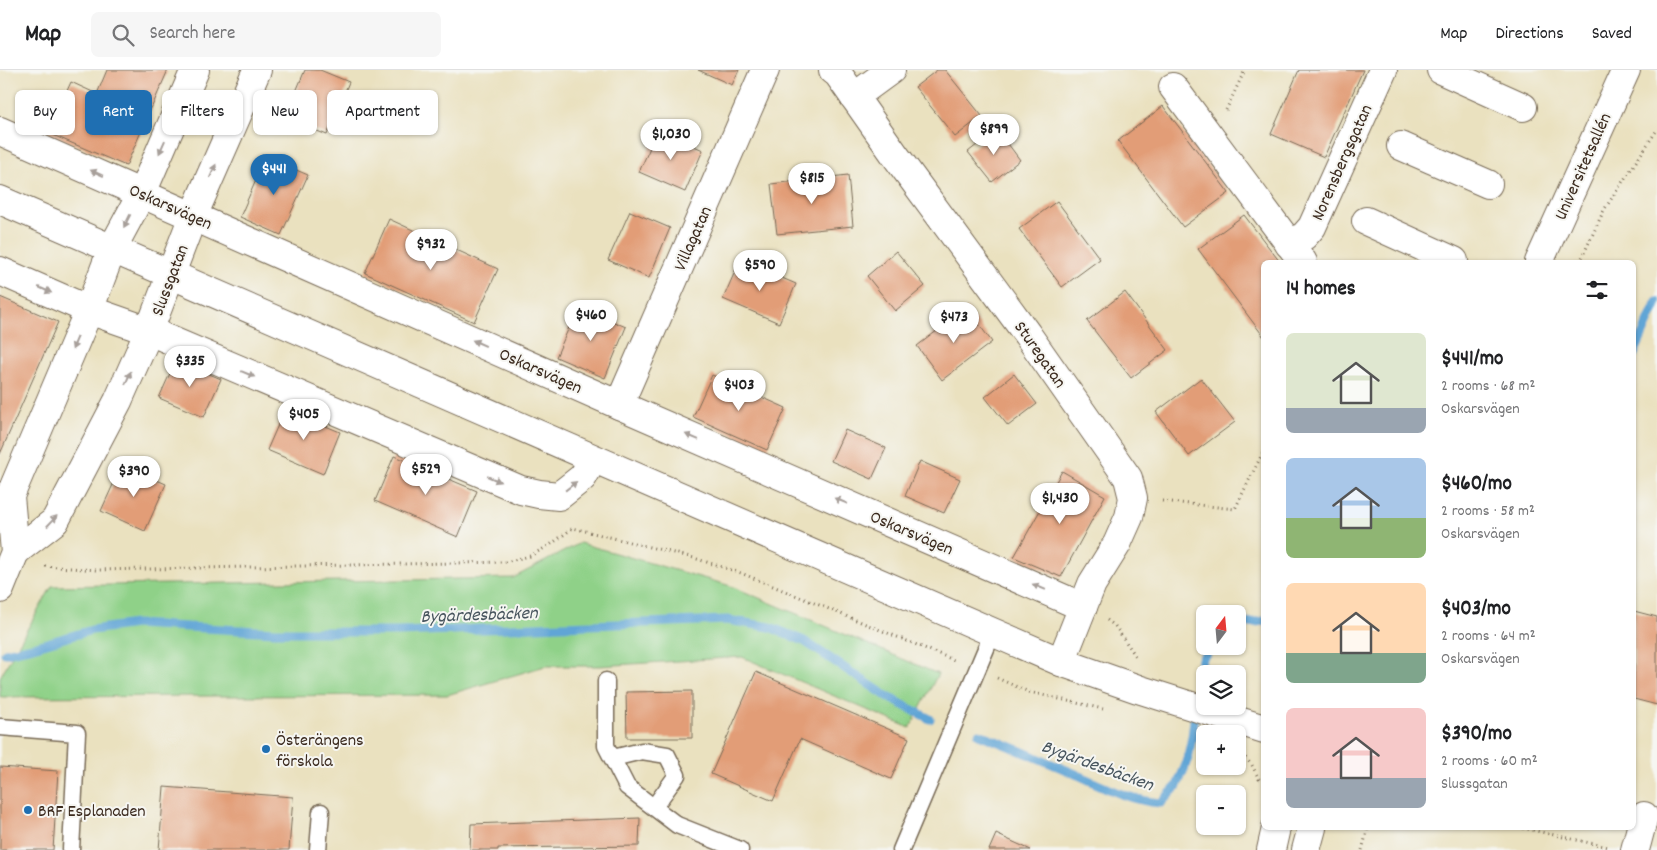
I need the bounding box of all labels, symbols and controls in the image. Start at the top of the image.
search box [91,12,441,57]
text: Map [25,18,61,52]
icon: search [109,21,137,49]
text: Search here [149,21,235,48]
text: Map [1440,22,1467,47]
text: Directions [1495,22,1564,47]
text: Saved [1592,22,1632,47]
chip: Buy [15,90,75,135]
chip: Rent [85,90,152,135]
chip: Filters [162,90,243,135]
chip: New [253,90,317,135]
chip: Apartment [327,90,438,135]
street label: Norensbergsgatan [1306,101,1380,225]
street label: Universitetsallén [1549,109,1619,225]
pin: $899 [964,114,1024,156]
pin: $1,030 [630,118,712,161]
text: $899 [979,118,1009,141]
text: $1,030 [651,123,691,146]
one-way arrow [157,140,165,154]
pin: $441 [244,154,304,196]
text: $441 [262,158,286,181]
pin: $815 [782,162,842,205]
one-way arrow [209,164,217,178]
text: $815 [799,167,825,190]
one-way arrow [90,169,104,177]
street label: Oskarsvägen [124,179,216,238]
street label: Villagatan [669,203,720,275]
one-way arrow [123,214,131,228]
pin: $932 [401,228,461,271]
text: $932 [416,233,446,256]
street label: Slussgatan [146,241,196,320]
pin: $590 [730,250,790,292]
text: $590 [744,254,776,277]
text: 14 homes [1286,275,1356,305]
icon: filters [1583,276,1611,304]
one-way arrow [38,287,52,295]
pin: $460 [561,300,621,342]
pin: $473 [924,302,984,344]
text: $460 [575,304,607,327]
text: $473 [940,306,968,329]
street label: Sturegatan [1007,317,1071,394]
one-way arrow [71,336,79,351]
one-way arrow [472,339,486,347]
street label: Oskarsvägen [494,343,586,402]
text: $441/mo [1441,345,1503,375]
pin: $335 [160,346,220,388]
text: $335 [175,350,205,373]
icon: home [1326,353,1386,413]
one-way arrow [241,370,255,378]
pin: $403 [709,370,769,412]
one-way arrow [125,371,133,385]
text: $403 [724,374,754,397]
text: 2 rooms · 68 m² [1441,375,1535,398]
pin: $405 [274,398,334,441]
text: Oskarsvägen [1441,398,1520,421]
text: $405 [289,403,319,426]
one-way arrow [685,432,699,440]
pin: $529 [396,454,456,496]
pin: $390 [104,456,164,498]
text: $529 [411,458,441,481]
text: $390 [118,460,150,483]
text: $460/mo [1441,470,1512,500]
one-way arrow [487,475,501,483]
icon: home [1326,478,1386,538]
one-way arrow [565,481,578,492]
pin: $1,430 [1019,482,1101,525]
text: $1,430 [1041,487,1079,510]
one-way arrow [834,497,848,505]
text: 2 rooms · 58 m² [1441,500,1535,523]
street label: Oskarsvägen [865,505,957,563]
one-way arrow [47,515,58,528]
text: Oskarsvägen [1441,523,1520,546]
one-way arrow [1031,582,1046,590]
text: $403/mo [1441,595,1511,625]
water label: Bygärdesbäcken [420,601,539,632]
icon: home [1326,603,1386,663]
north arrow [1196,605,1246,655]
map controls [1196,605,1246,835]
text: 2 rooms · 64 m² [1441,625,1536,648]
text: Oskarsvägen [1441,648,1520,671]
button: layers [1196,665,1246,715]
text: $390/mo [1441,720,1512,750]
button: + [1196,725,1246,775]
icon: home [1326,728,1386,788]
place label: Österängens förskola [276,729,364,775]
water label: Bygärdesbäcken [1037,735,1158,800]
marker: Österängens förskola [260,743,272,755]
text: 2 rooms · 60 m² [1441,750,1538,773]
text: Slussgatan [1441,773,1508,796]
button: − [1196,785,1246,835]
place label: BRF Esplanaden [38,800,146,825]
marker: BRF Esplanaden [22,804,34,816]

